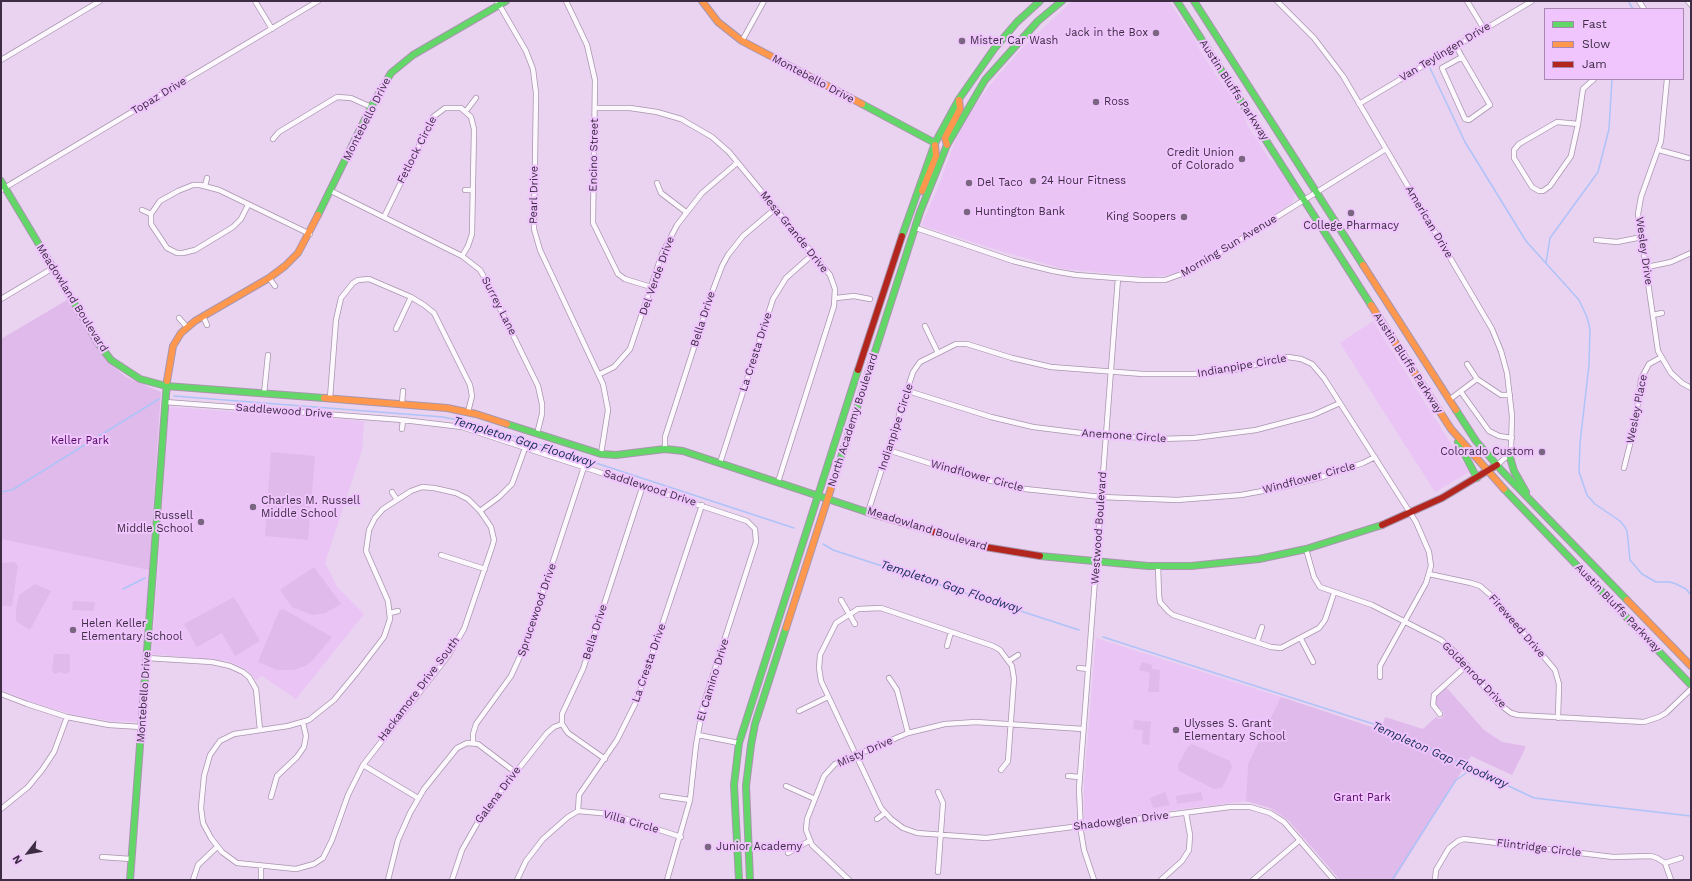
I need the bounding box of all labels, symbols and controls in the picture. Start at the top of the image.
legend [1544,8,1684,80]
text: Fast [1582,17,1607,31]
street label: Van Teylingen Drive [1397,20,1493,84]
place label: Jack in the Box [1065,26,1148,40]
marker: Jack in the Box [1151,28,1161,38]
place label: Mister Car Wash [970,34,1058,48]
marker: Mister Car Wash [957,36,967,46]
street label: Austin Bluffs Parkway [1196,37,1272,143]
text: Slow [1582,37,1610,51]
street label: Montebello Drive [770,52,856,106]
text: Jam [1582,57,1607,71]
street label: Topaz Drive [129,74,189,118]
street label: Montebello Drive [340,75,394,163]
place label: Ross [1104,95,1129,109]
marker: Ross [1091,97,1101,107]
street label: Fetlock Circle [394,114,440,186]
street label: Encino Street [587,118,601,192]
place label: Credit Union of Colorado [1167,146,1234,172]
marker: Credit Union of Colorado [1237,154,1247,164]
street label: Pearl Drive [527,166,541,224]
place label: 24 Hour Fitness [1041,174,1126,188]
place label: Del Taco [977,176,1023,190]
marker: 24 Hour Fitness [1028,176,1038,186]
marker: Del Taco [964,178,974,188]
street label: American Drive [1402,184,1456,260]
street label: Mesa Grande Drive [757,189,831,275]
place label: Huntington Bank [975,205,1065,219]
marker: Huntington Bank [962,207,972,217]
marker: College Pharmacy [1346,208,1356,218]
place label: King Soopers [1106,210,1176,224]
street label: Morning Sun Avenue [1179,212,1279,280]
marker: King Soopers [1179,212,1189,222]
street label: Wesley Drive [1633,216,1655,286]
place label: College Pharmacy [1303,219,1399,233]
street label: Del Verde Drive [637,235,677,317]
street label: Meadowland Boulevard [33,242,111,354]
street label: Surrey Lane [479,274,519,338]
street label: Bella Drive [688,290,718,348]
street label: Austin Bluffs Parkway [1370,310,1446,416]
street label: La Cresta Drive [737,311,775,393]
street label: North Academy Boulevard [825,352,881,488]
street label: Indianpipe Circle [1196,352,1288,380]
street label: Wesley Place [1624,373,1650,445]
street label: Indianpipe Circle [876,382,916,472]
street label: Saddlewood Drive [235,401,333,421]
water label: Templeton Gap Floodway [451,414,597,470]
street label: Anemone Circle [1081,426,1167,446]
park label: Keller Park [51,434,109,448]
place label: Colorado Custom [1440,445,1534,459]
marker: Colorado Custom [1537,447,1547,457]
street label: Windflower Circle [929,457,1025,495]
street label: Windflower Circle [1261,459,1357,497]
street label: Saddlewood Drive [602,467,698,509]
street label: Westwood Boulevard [1088,471,1110,585]
place label: Charles M. Russell Middle School [261,494,360,520]
marker: Charles M. Russell Middle School [248,502,258,512]
street label: Meadowland Boulevard [865,504,989,554]
place label: Russell Middle School [117,509,193,535]
marker: Russell Middle School [196,517,206,527]
water label: Templeton Gap Floodway [879,557,1023,617]
street label: Austin Bluffs Parkway [1572,561,1664,655]
street label: Sprucewood Drive [515,562,559,658]
street label: Fireweed Drive [1486,592,1548,660]
street label: Bella Drive [580,603,610,661]
place label: Helen Keller Elementary School [81,617,183,643]
street label: La Cresta Drive [629,622,669,704]
marker: Helen Keller Elementary School [68,625,78,635]
street label: Hackamore Drive South [375,634,463,744]
street label: El Camino Drive [694,637,732,723]
street label: Goldenrod Drive [1439,639,1509,711]
street label: Montebello Drive [134,651,154,743]
place label: Ulysses S. Grant Elementary School [1184,717,1286,743]
water label: Templeton Gap Floodway [1370,718,1510,792]
marker: Ulysses S. Grant Elementary School [1171,725,1181,735]
street label: Misty Drive [835,734,895,770]
street label: Galena Drive [472,764,524,826]
park label: Grant Park [1333,791,1391,805]
street label: Villa Circle [602,808,660,836]
street label: Shadowglen Drive [1073,809,1169,833]
north arrow [8,833,48,873]
street label: Flintridge Circle [1496,836,1582,860]
place label: Junior Academy [716,840,802,854]
marker: Junior Academy [703,842,713,852]
text: N [10,853,25,866]

